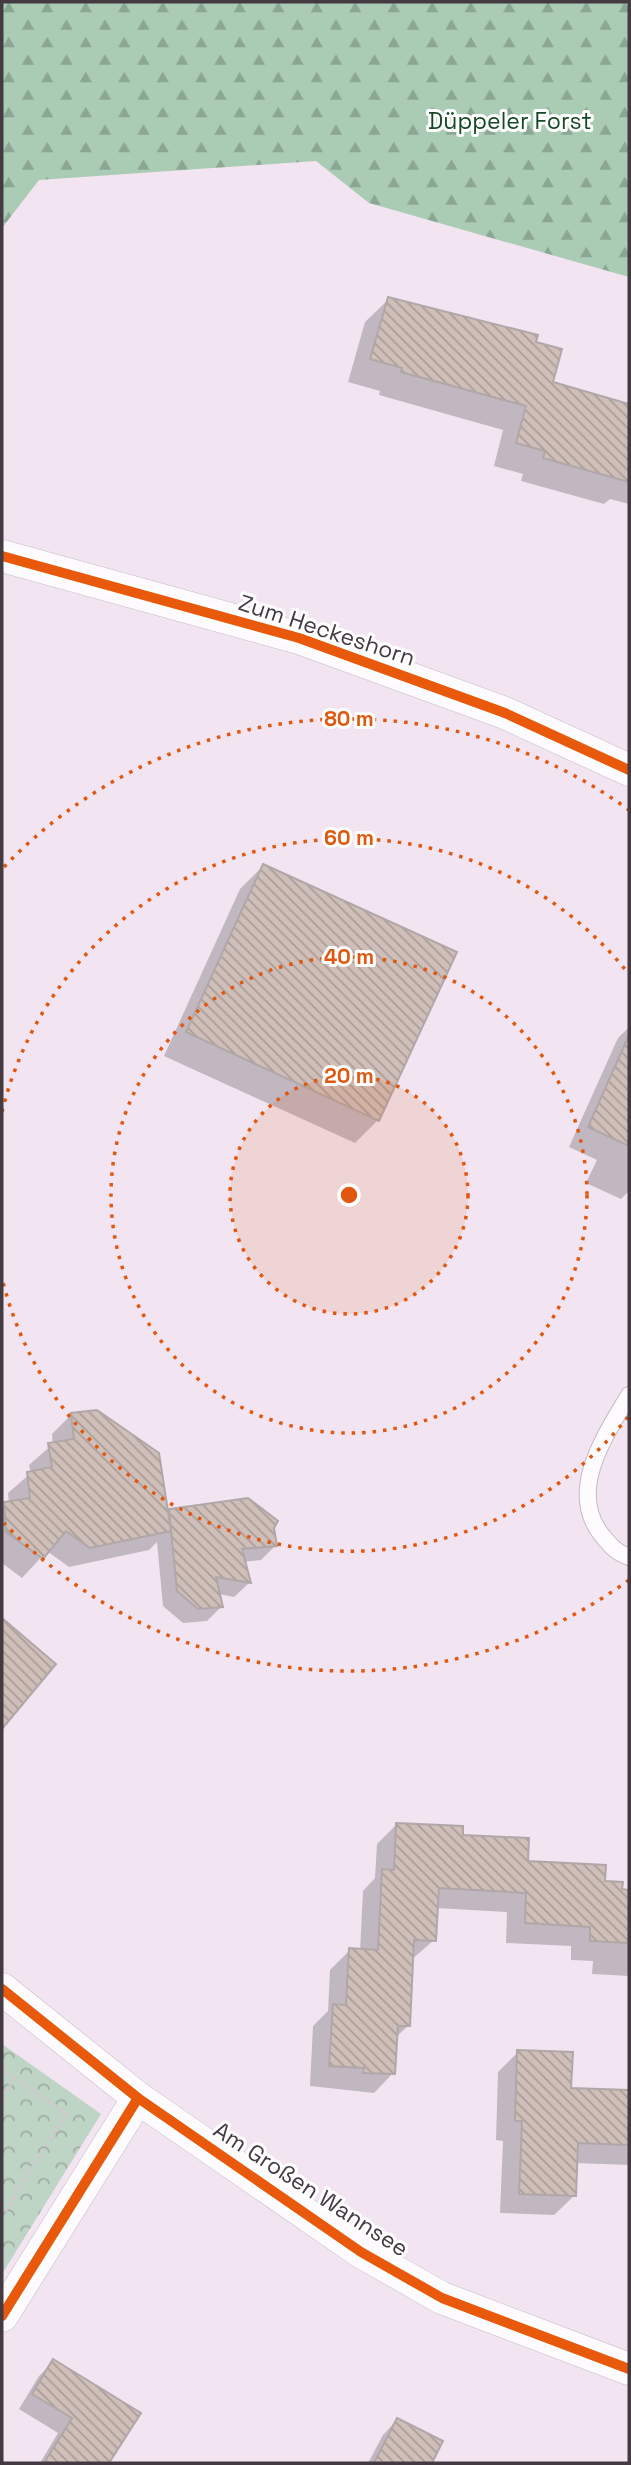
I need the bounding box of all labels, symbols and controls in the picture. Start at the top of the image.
park label: Düppeler Forst [428,106,592,136]
street label: Zum Heckeshorn [235,587,419,673]
text: 80 m [324,705,374,732]
text: 60 m [324,824,374,851]
text: 40 m [324,943,374,970]
text: 20 m [324,1062,374,1089]
centre of rings [337,1183,361,1207]
street label: Am Großen Wannsee [208,2115,414,2263]

